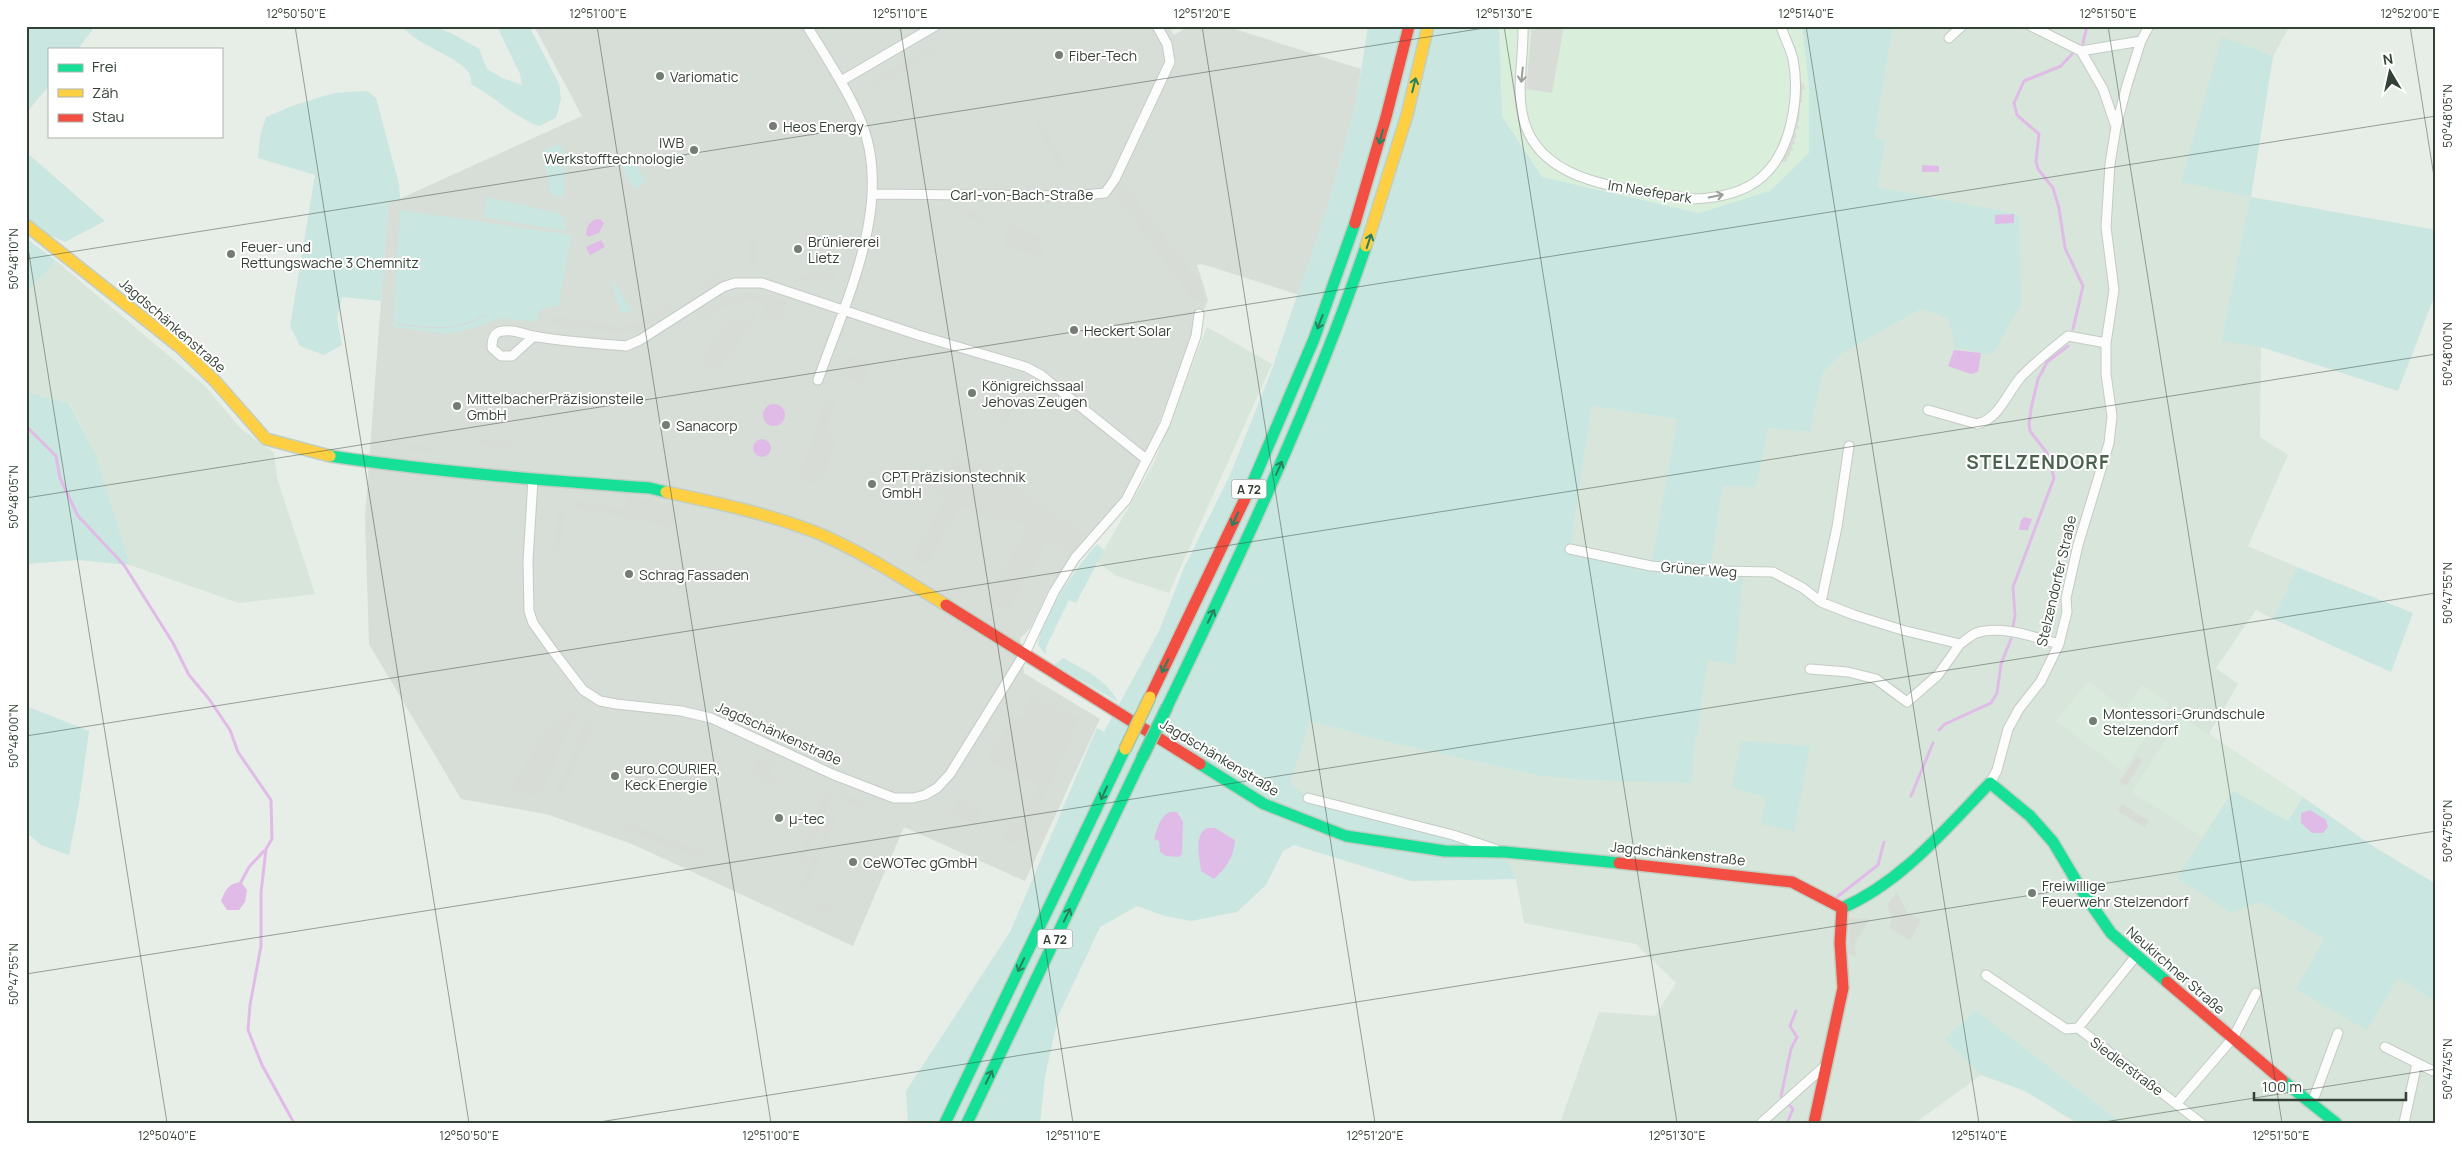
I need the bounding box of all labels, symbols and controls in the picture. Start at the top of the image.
text: 12°50'50"E [266,5,326,22]
text: 12°51'00"E [569,5,627,22]
text: 12°51'10"E [873,5,927,22]
text: 12°51'20"E [1174,5,1231,22]
text: 12°51'30"E [1476,5,1532,22]
text: 12°51'40"E [1778,5,1834,22]
text: 12°51'50"E [2080,5,2137,22]
text: 12°52'00"E [2380,5,2440,22]
place label: Fiber-Tech [1069,46,1137,65]
legend [48,48,222,138]
north arrow [2364,48,2414,98]
text: N [2381,48,2394,69]
marker: Fiber-Tech [1053,49,1065,61]
text: Frei [92,56,117,77]
place label: Variomatic [670,67,739,86]
one-way arrow [1517,67,1527,83]
marker: Variomatic [654,70,666,82]
one-way arrow [1410,78,1419,94]
text: Zäh [92,82,119,103]
text: 50°48'05"N [2439,84,2456,148]
text: Stau [92,106,125,127]
place label: Heos Energy [783,117,865,136]
marker: Heos Energy [767,120,779,132]
one-way arrow [1375,128,1385,144]
place label: IWB Werkstofftechnologie [544,133,684,168]
marker: IWB Werkstofftechnologie [688,144,700,156]
street label: Im Neefepark [1607,175,1694,207]
street label: Carl-von-Bach-Straße [951,185,1093,204]
one-way arrow [1708,191,1724,200]
text: 50°48'10"N [5,228,22,290]
place label: Brüniererei Lietz [808,232,879,267]
one-way arrow [1364,234,1374,250]
place label: Feuer- und Rettungswache 3 Chemnitz [241,237,419,272]
marker: Brüniererei Lietz [792,243,804,255]
marker: Feuer- und Rettungswache 3 Chemnitz [225,248,237,260]
street label: Jagdschänkenstraße [116,273,230,377]
one-way arrow [1315,314,1324,329]
place label: Heckert Solar [1084,321,1171,340]
text: 50°48'00"N [2439,322,2456,386]
marker: Heckert Solar [1068,324,1080,336]
place label: Königreichssaal Jehovas Zeugen [982,376,1087,411]
marker: Königreichssaal Jehovas Zeugen [966,387,978,399]
place label: MittelbacherPräzisionsteile GmbH [467,389,644,424]
marker: MittelbacherPräzisionsteile GmbH [451,400,463,412]
place label: Sanacorp [676,416,738,435]
marker: Sanacorp [660,419,672,431]
district label: STELZENDORF [1966,449,2110,475]
one-way arrow [1275,461,1285,476]
text: 50°48'05"N [5,465,22,529]
place label: CPT Präzisionstechnik GmbH [882,467,1027,502]
marker: CPT Präzisionstechnik GmbH [866,478,878,490]
road number: A 72 [1232,479,1266,498]
one-way arrow [1230,511,1240,526]
street label: Stelzendorfer Straße [2032,513,2080,649]
street label: Grüner Weg [1660,557,1738,581]
text: 50°47'55"N [2439,562,2456,624]
place label: Schrag Fassaden [639,565,749,584]
marker: Schrag Fassaden [623,568,635,580]
one-way arrow [1206,608,1216,623]
one-way arrow [1160,658,1169,673]
street label: Jagdschänkenstraße [713,697,845,769]
text: 50°48'00"N [5,704,22,768]
place label: Montessori-Grundschule Stelzendorf [2103,704,2265,739]
street label: Jagdschänkenstraße [1157,714,1283,800]
marker: Montessori-Grundschule Stelzendorf [2087,715,2099,727]
place label: euro.COURIER, Keck Energie [625,759,721,794]
marker: euro.COURIER, Keck Energie [609,770,621,782]
one-way arrow [1099,785,1108,800]
text: 50°47'50"N [2439,800,2456,862]
place label: µ-tec [789,809,825,828]
marker: µ-tec [773,812,785,824]
street label: Jagdschänkenstraße [1610,836,1746,870]
place label: CeWOTec gGmbH [863,853,977,872]
marker: CeWOTec gGmbH [847,856,859,868]
place label: Freiwillige Feuerwehr Stelzendorf [2042,876,2189,911]
marker: Freiwillige Feuerwehr Stelzendorf [2026,887,2038,899]
one-way arrow [1063,908,1072,923]
street label: Neukirchner Straße [2123,922,2229,1018]
road number: A 72 [1038,930,1072,949]
text: 50°47'55"N [5,943,22,1005]
one-way arrow [1016,958,1026,973]
street label: Siedlerstraße [2087,1032,2167,1100]
text: 50°47'45"N [2439,1039,2456,1099]
scale bar [2254,1069,2407,1101]
one-way arrow [985,1070,994,1085]
text: 100 m [2262,1076,2302,1097]
text: 12°50'40"E [138,1127,196,1144]
text: 12°50'50"E [439,1127,499,1144]
text: 12°51'00"E [742,1127,800,1144]
text: 12°51'10"E [1046,1127,1100,1144]
text: 12°51'20"E [1347,1127,1404,1144]
text: 12°51'30"E [1649,1127,1705,1144]
text: 12°51'40"E [1951,1127,2007,1144]
text: 12°51'50"E [2253,1127,2310,1144]

